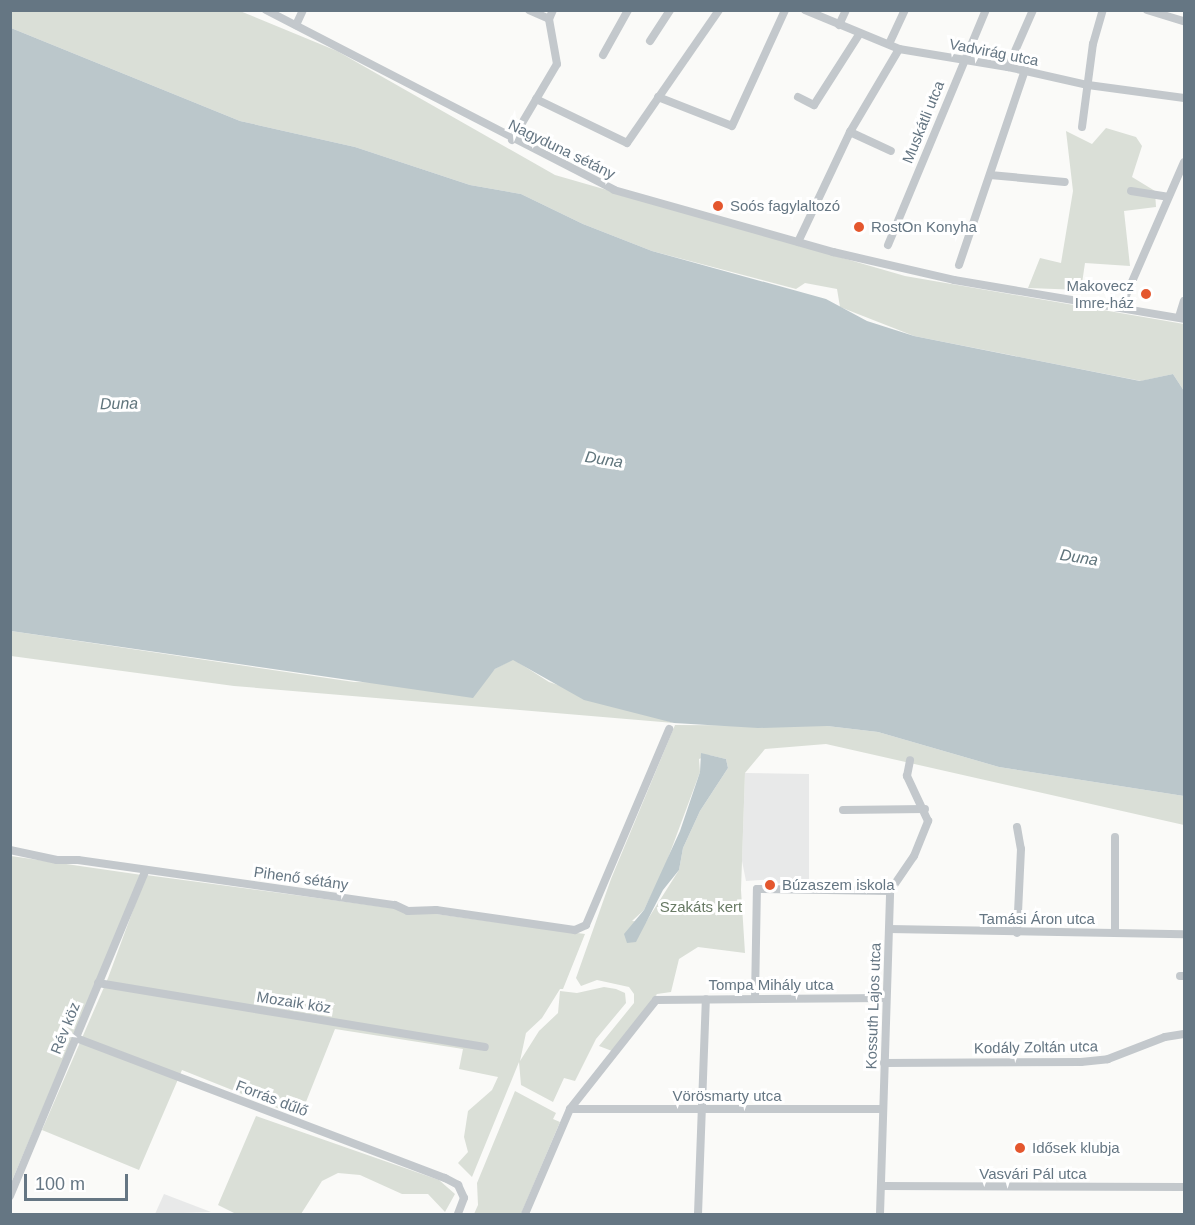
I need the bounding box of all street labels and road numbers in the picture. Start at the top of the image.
street label: Vadvirág utca [948,35,1040,69]
street label: Muskátli utca [898,78,948,166]
street label: Nagyduna sétány [506,115,618,183]
street label: Pihenő sétány [253,862,349,894]
street label: Tamási Áron utca [979,910,1095,928]
street label: Kossuth Lajos utca [862,942,884,1070]
street label: Tompa Mihály utca [708,976,834,994]
street label: Mozaik köz [256,987,332,1017]
street label: Rév köz [47,1000,83,1056]
street label: Kodály Zoltán utca [974,1037,1098,1057]
street label: Forrás dűlő [233,1076,311,1120]
street label: Vörösmarty utca [672,1087,782,1105]
street label: Vasvári Pál utca [979,1165,1087,1183]

